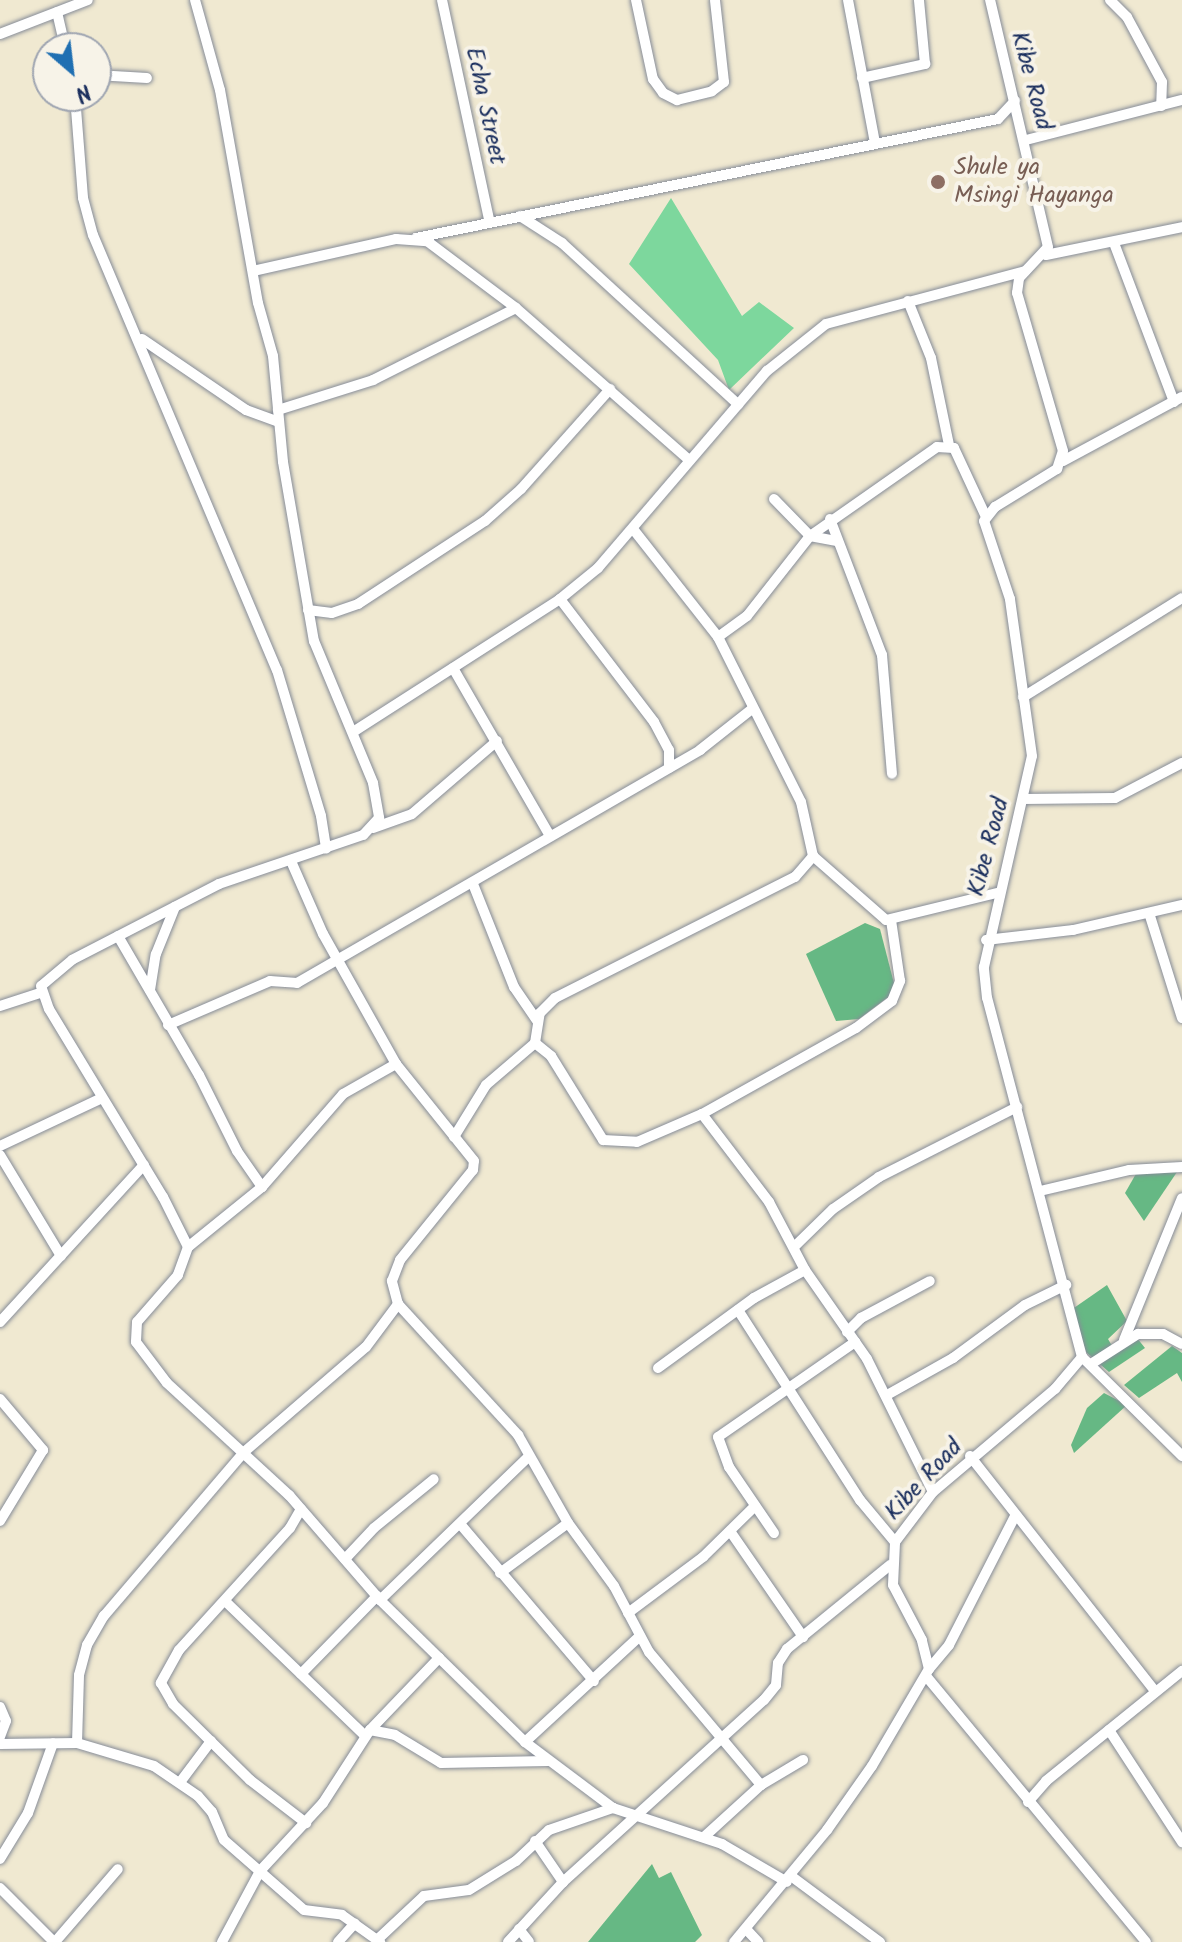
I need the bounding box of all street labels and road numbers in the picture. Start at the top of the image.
street label: Kibe Road [1004,28,1058,134]
street label: Echa Street [459,45,511,167]
street label: Kibe Road [962,794,1016,900]
street label: Kibe Road [879,1433,969,1527]

